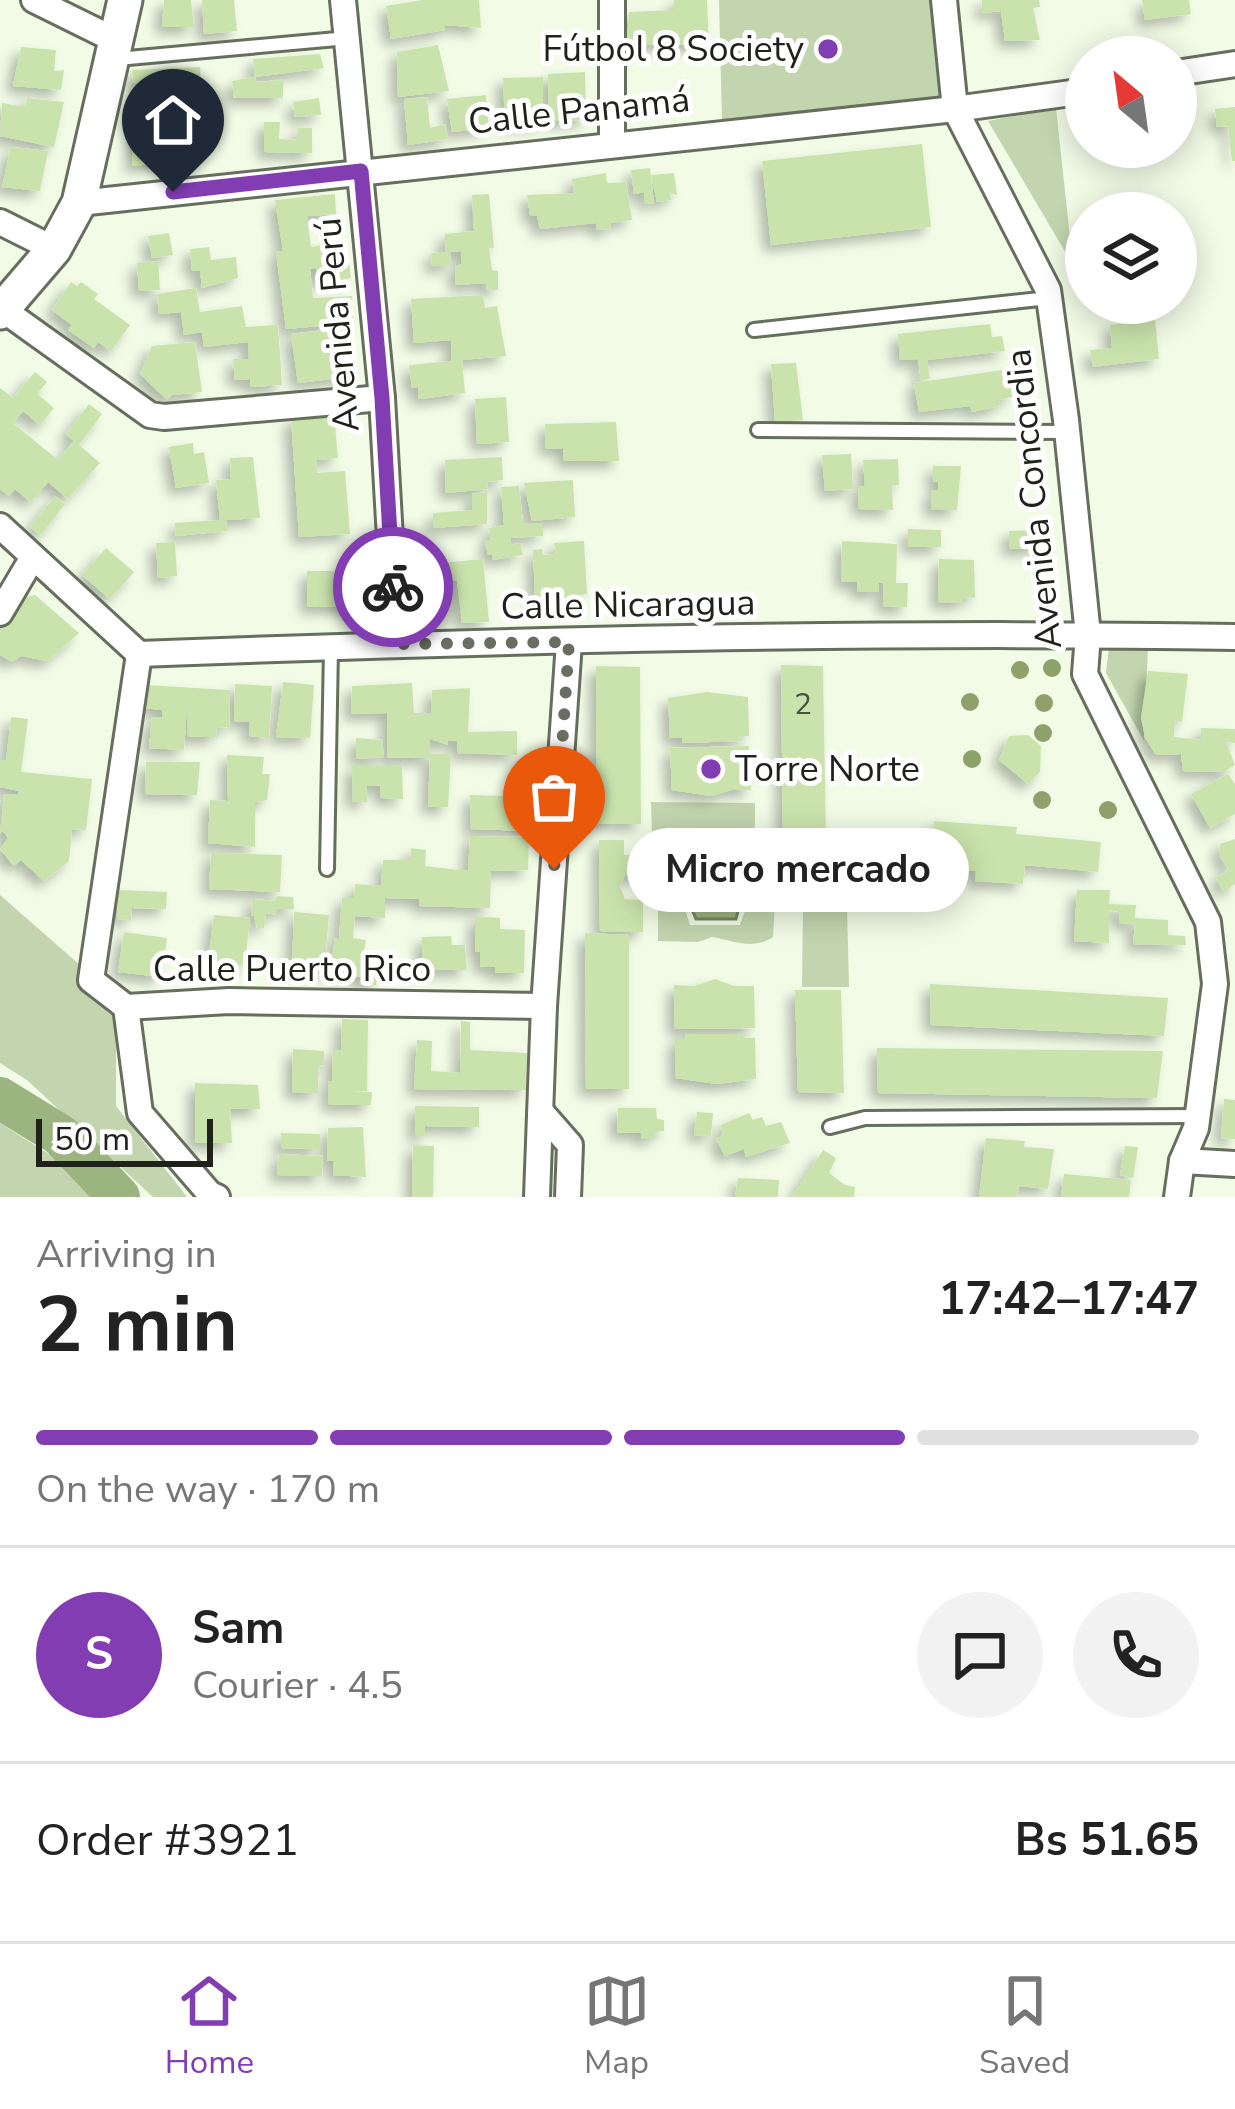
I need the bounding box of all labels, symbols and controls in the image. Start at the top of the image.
place label: Fútbol 8 Society [542,25,804,74]
marker: Fútbol 8 Society [815,36,841,62]
north arrow [1065,36,1197,168]
map controls [1065,36,1197,324]
pin [122,69,224,192]
street label: Calle Panamá [466,75,692,147]
icon: home [140,87,206,153]
button: layers [1065,192,1197,324]
street label: Avenida Perú [304,216,372,434]
street label: Avenida Concordia [994,346,1074,652]
courier [333,527,453,647]
icon: bike [360,554,426,620]
street label: Calle Nicaragua [500,578,756,632]
house number: 2 [794,684,812,725]
place label: Torre Norte [735,745,920,794]
pin [503,746,605,869]
marker: Torre Norte [698,756,724,782]
icon: bag [521,764,587,830]
callout: Micro mercado [626,827,968,911]
text: Micro mercado [665,843,931,896]
street label: Calle Puerto Rico [153,945,431,994]
scale bar [36,1113,213,1166]
text: 50 m [54,1117,130,1162]
text: Arriving in [36,1228,217,1281]
text: 17:42–17:47 [938,1269,1199,1330]
text: 2 min [36,1272,238,1379]
text: On the way · 170 m [36,1463,380,1516]
button: chat [917,1592,1043,1718]
button: phone [1073,1592,1199,1718]
text: Sam [192,1598,284,1659]
text: S [85,1624,113,1685]
text: Courier · 4.5 [192,1659,403,1712]
text: Order #3921 [36,1810,299,1871]
text: Bs 51.65 [1015,1810,1199,1871]
tab: Home [165,1968,254,2085]
tab: Map [584,1968,650,2085]
tab: Saved [979,1968,1070,2085]

